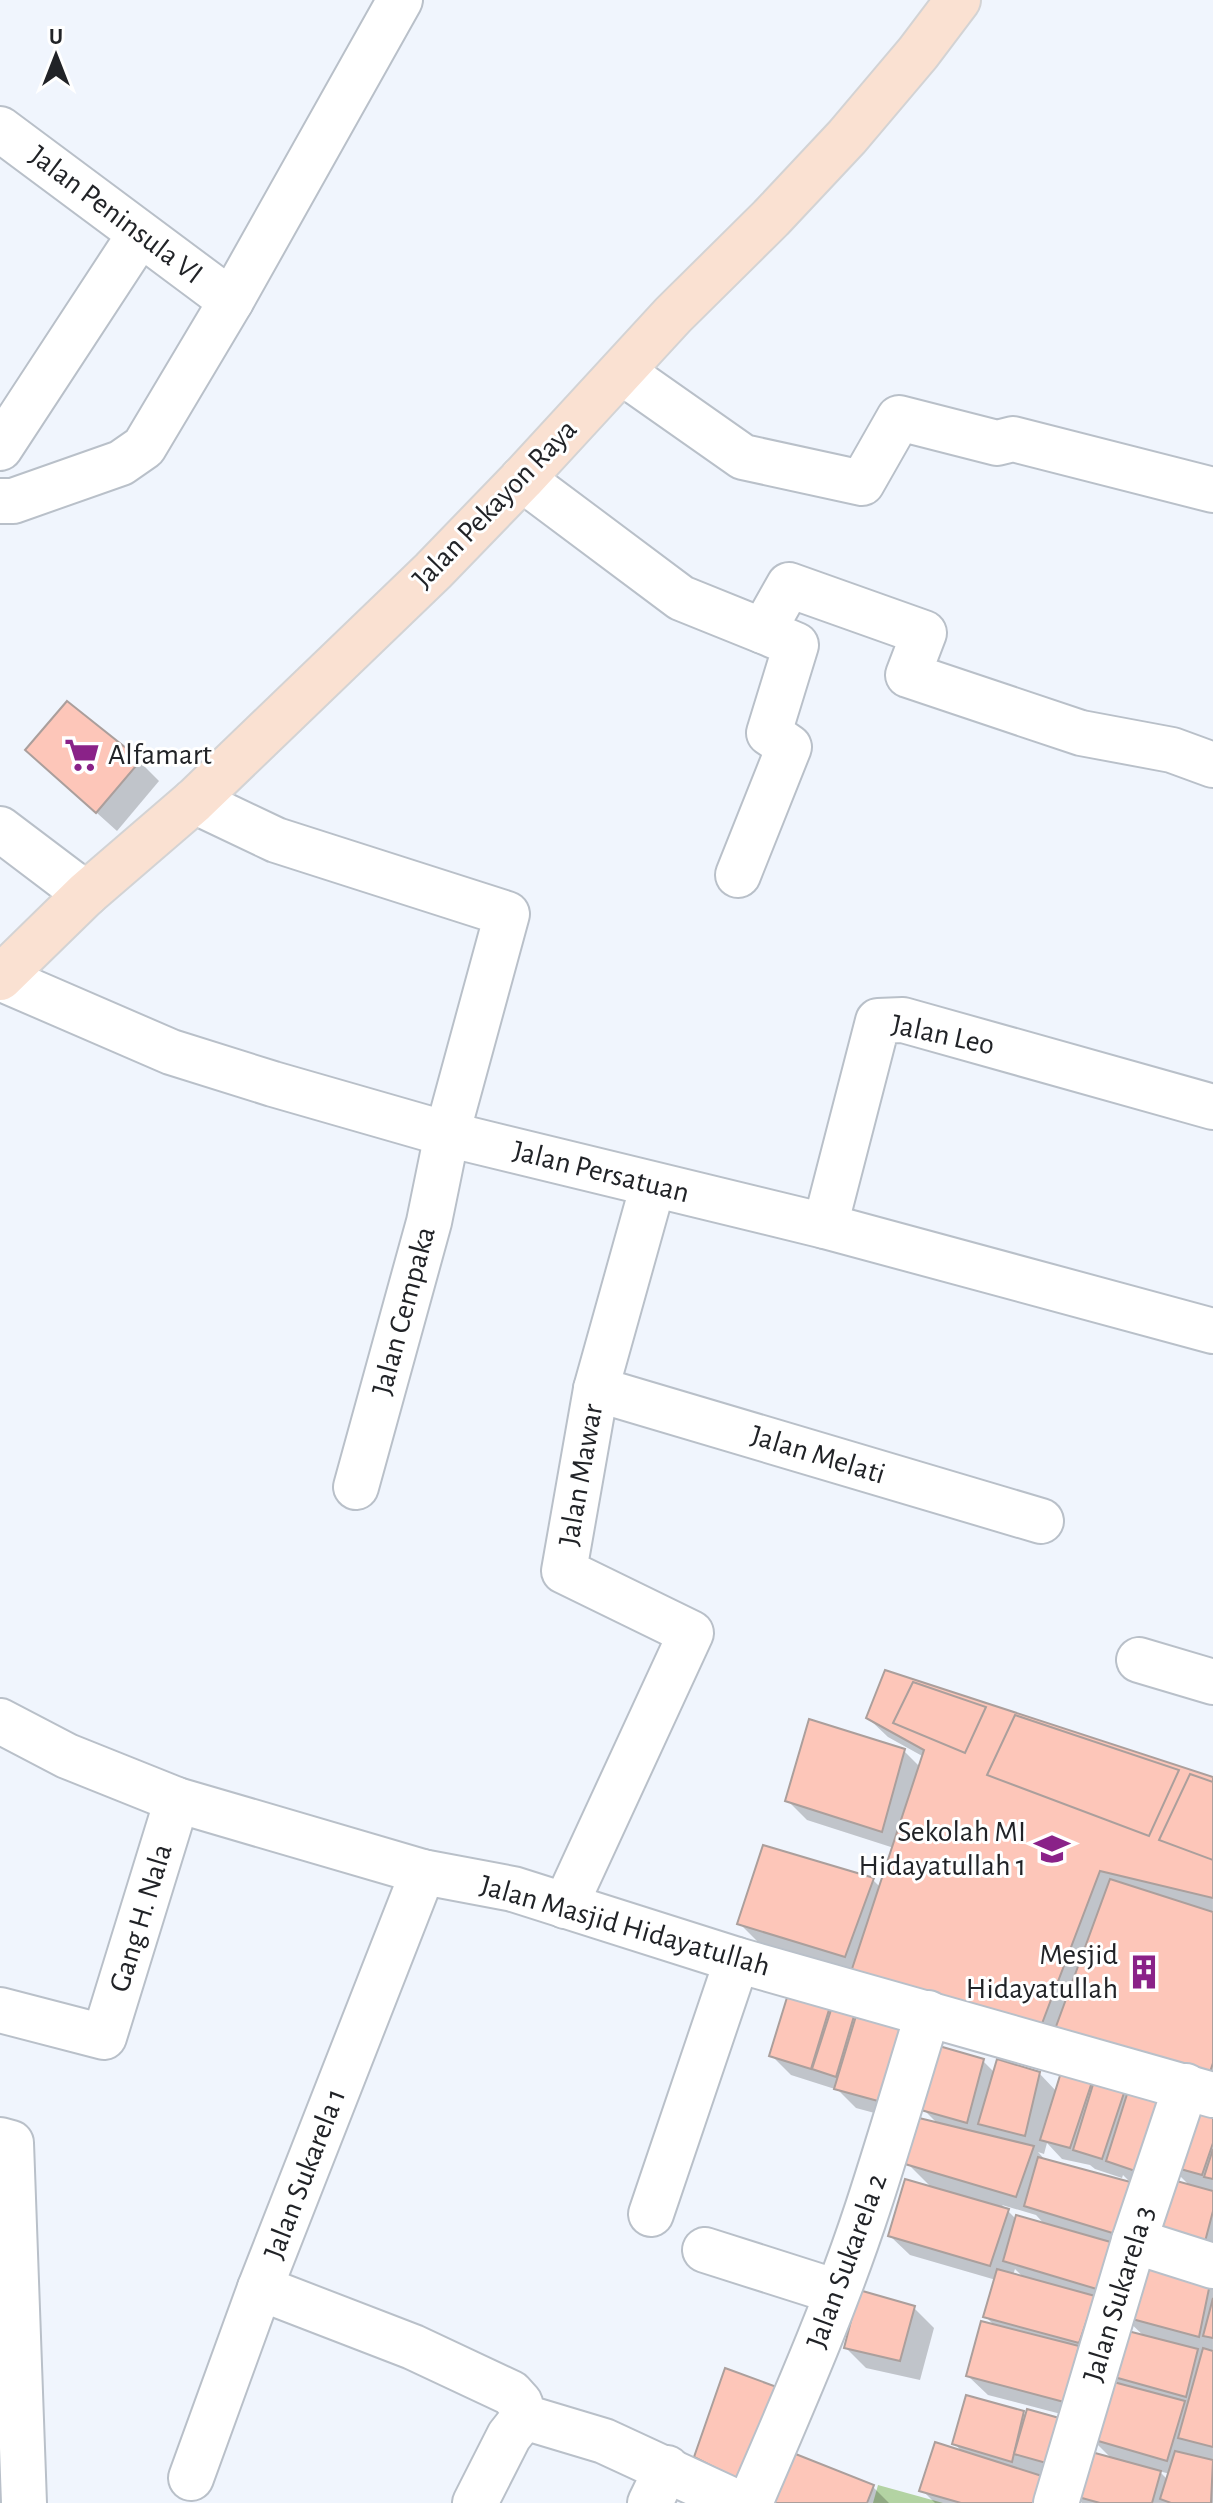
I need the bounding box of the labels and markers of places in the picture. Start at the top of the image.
supermarket icon: Alfamart [63,736,101,774]
place label: Alfamart [108,740,212,770]
place label: Sekolah MI Hidayatullah 1 [859,1817,1026,1881]
school or university icon: Sekolah MI Hidayatullah 1 [1033,1830,1071,1868]
place label: Mesjid Hidayatullah [966,1940,1118,2004]
building icon: Mesjid Hidayatullah [1125,1953,1163,1991]

